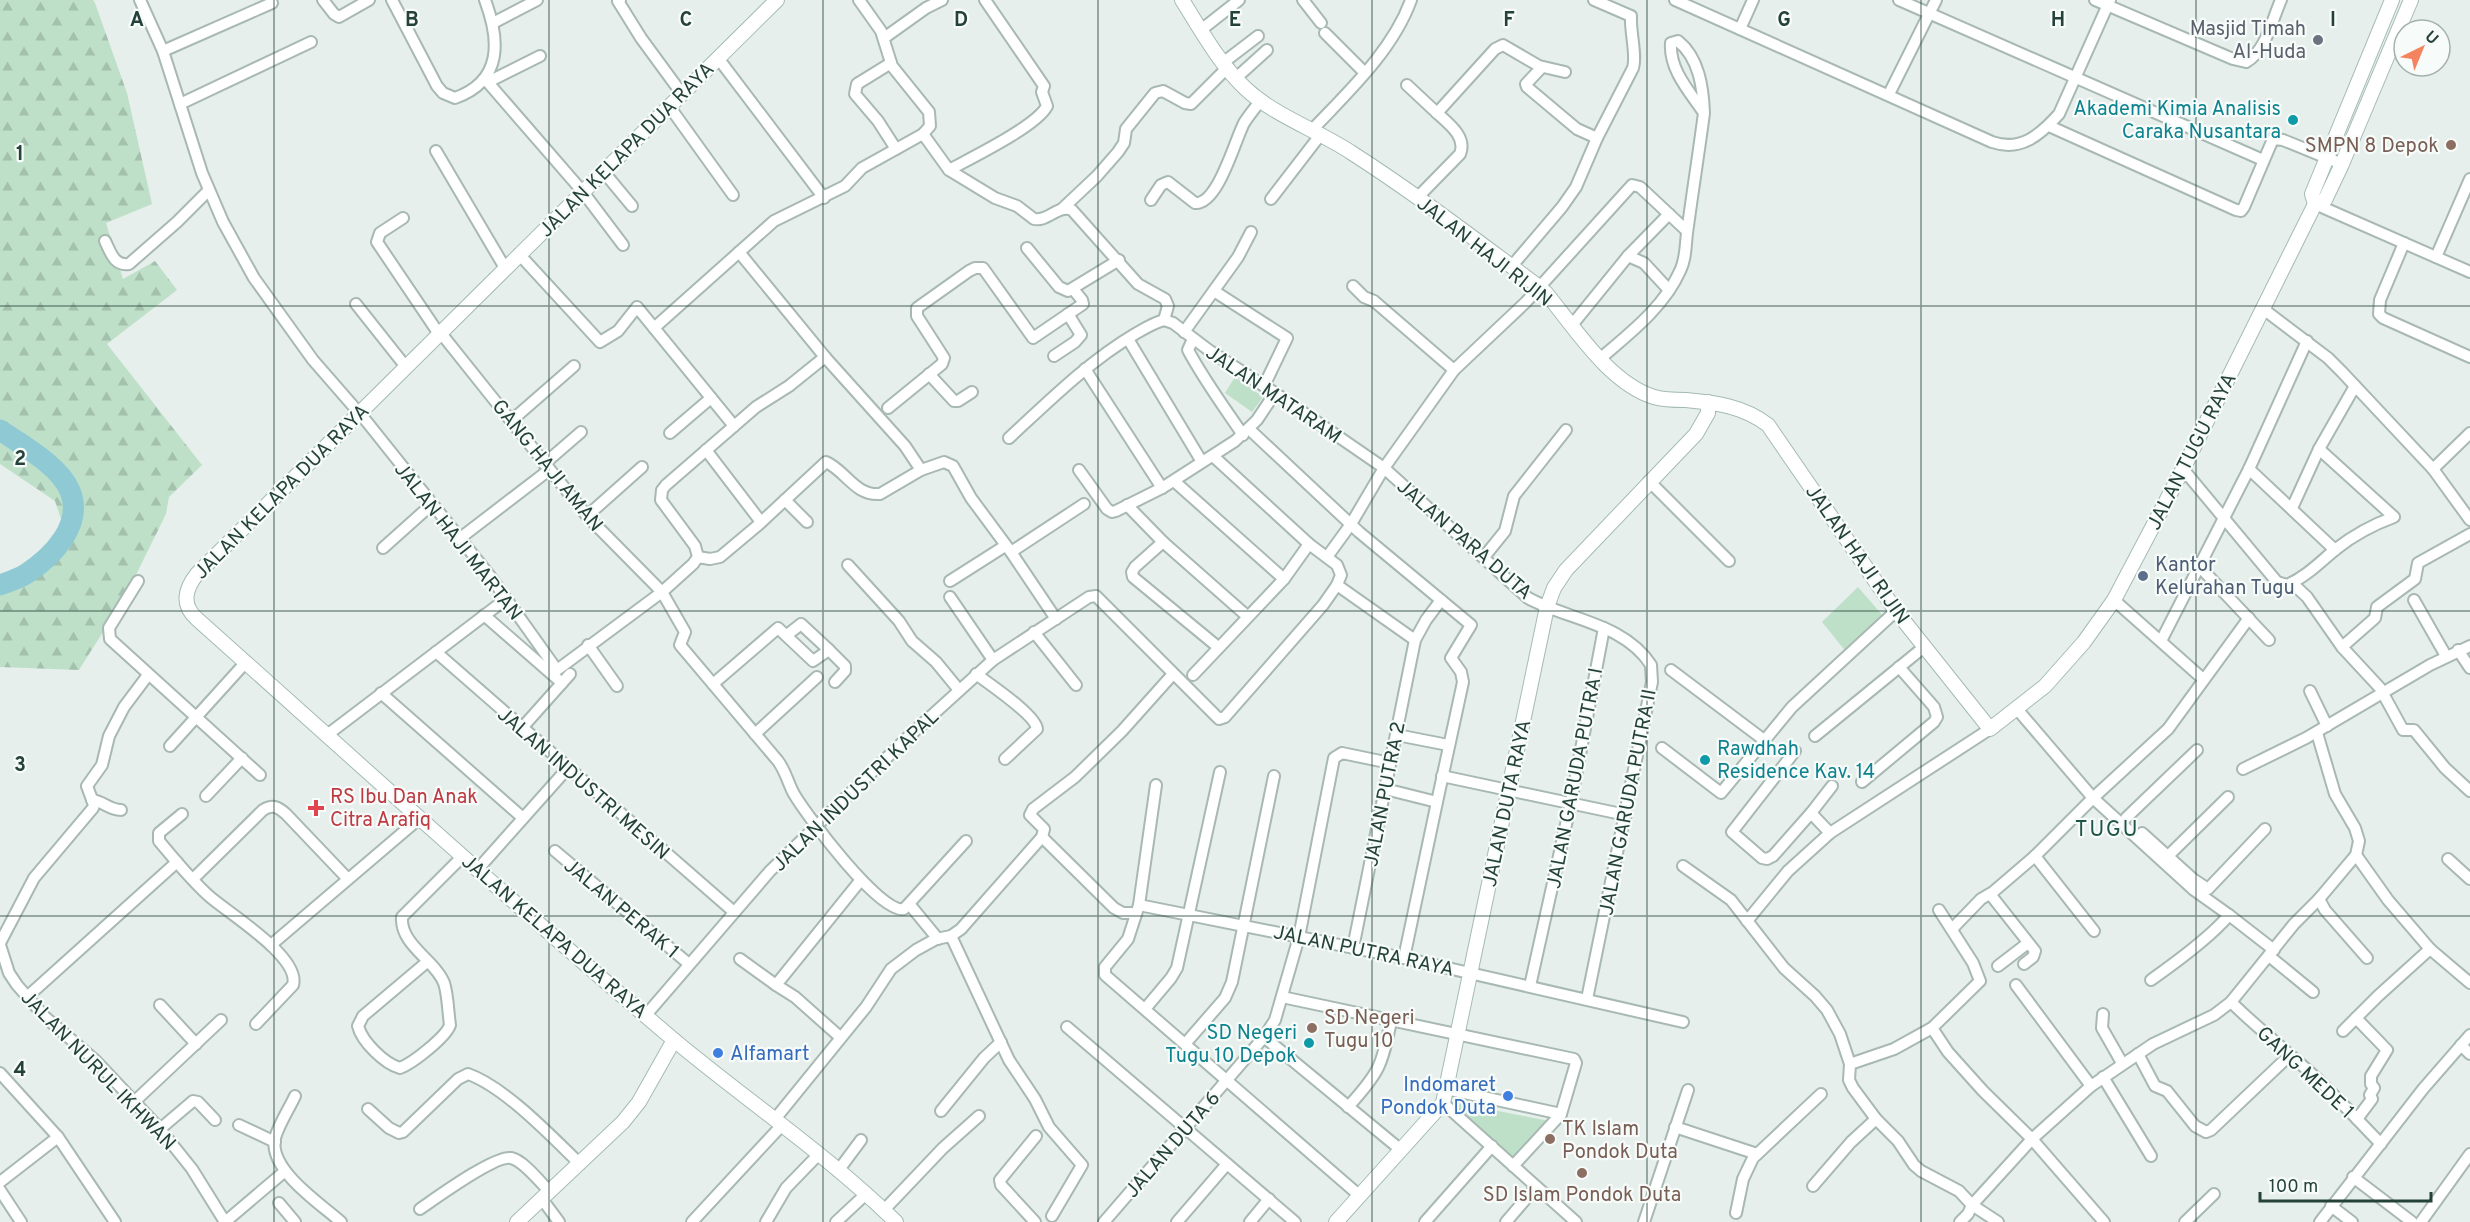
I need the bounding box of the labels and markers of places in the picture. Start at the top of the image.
place label: Masjid Timah Al-Huda [2190,17,2306,66]
marker: Masjid Timah Al-Huda [2311,33,2325,47]
place label: Akademi Kimia Analisis Caraka Nusantara [2073,97,2281,146]
marker: Akademi Kimia Analisis Caraka Nusantara [2286,113,2300,127]
place label: SMPN 8 Depok [2305,134,2439,160]
marker: SMPN 8 Depok [2444,138,2458,152]
place label: Kantor Kelurahan Tugu [2155,553,2295,602]
marker: Kantor Kelurahan Tugu [2136,569,2150,583]
place label: Rawdhah Residence Kav. 14 [1717,737,1875,786]
marker: Rawdhah Residence Kav. 14 [1698,753,1712,767]
place label: RS Ibu Dan Anak Citra Arafiq [330,785,478,834]
marker: RS Ibu Dan Anak Citra Arafiq [307,799,325,817]
place label: SD Negeri Tugu 10 [1324,1006,1415,1055]
place label: SD Negeri Tugu 10 Depok [1165,1021,1297,1070]
marker: SD Negeri Tugu 10 [1305,1021,1319,1035]
marker: SD Negeri Tugu 10 Depok [1302,1036,1316,1050]
place label: Alfamart [730,1042,810,1068]
marker: Alfamart [711,1046,725,1060]
place label: Indomaret Pondok Duta [1380,1073,1496,1122]
marker: Indomaret Pondok Duta [1501,1089,1515,1103]
place label: TK Islam Pondok Duta [1562,1117,1678,1166]
marker: TK Islam Pondok Duta [1543,1132,1557,1146]
marker: SD Islam Pondok Duta [1575,1166,1589,1180]
place label: SD Islam Pondok Duta [1483,1183,1681,1209]

